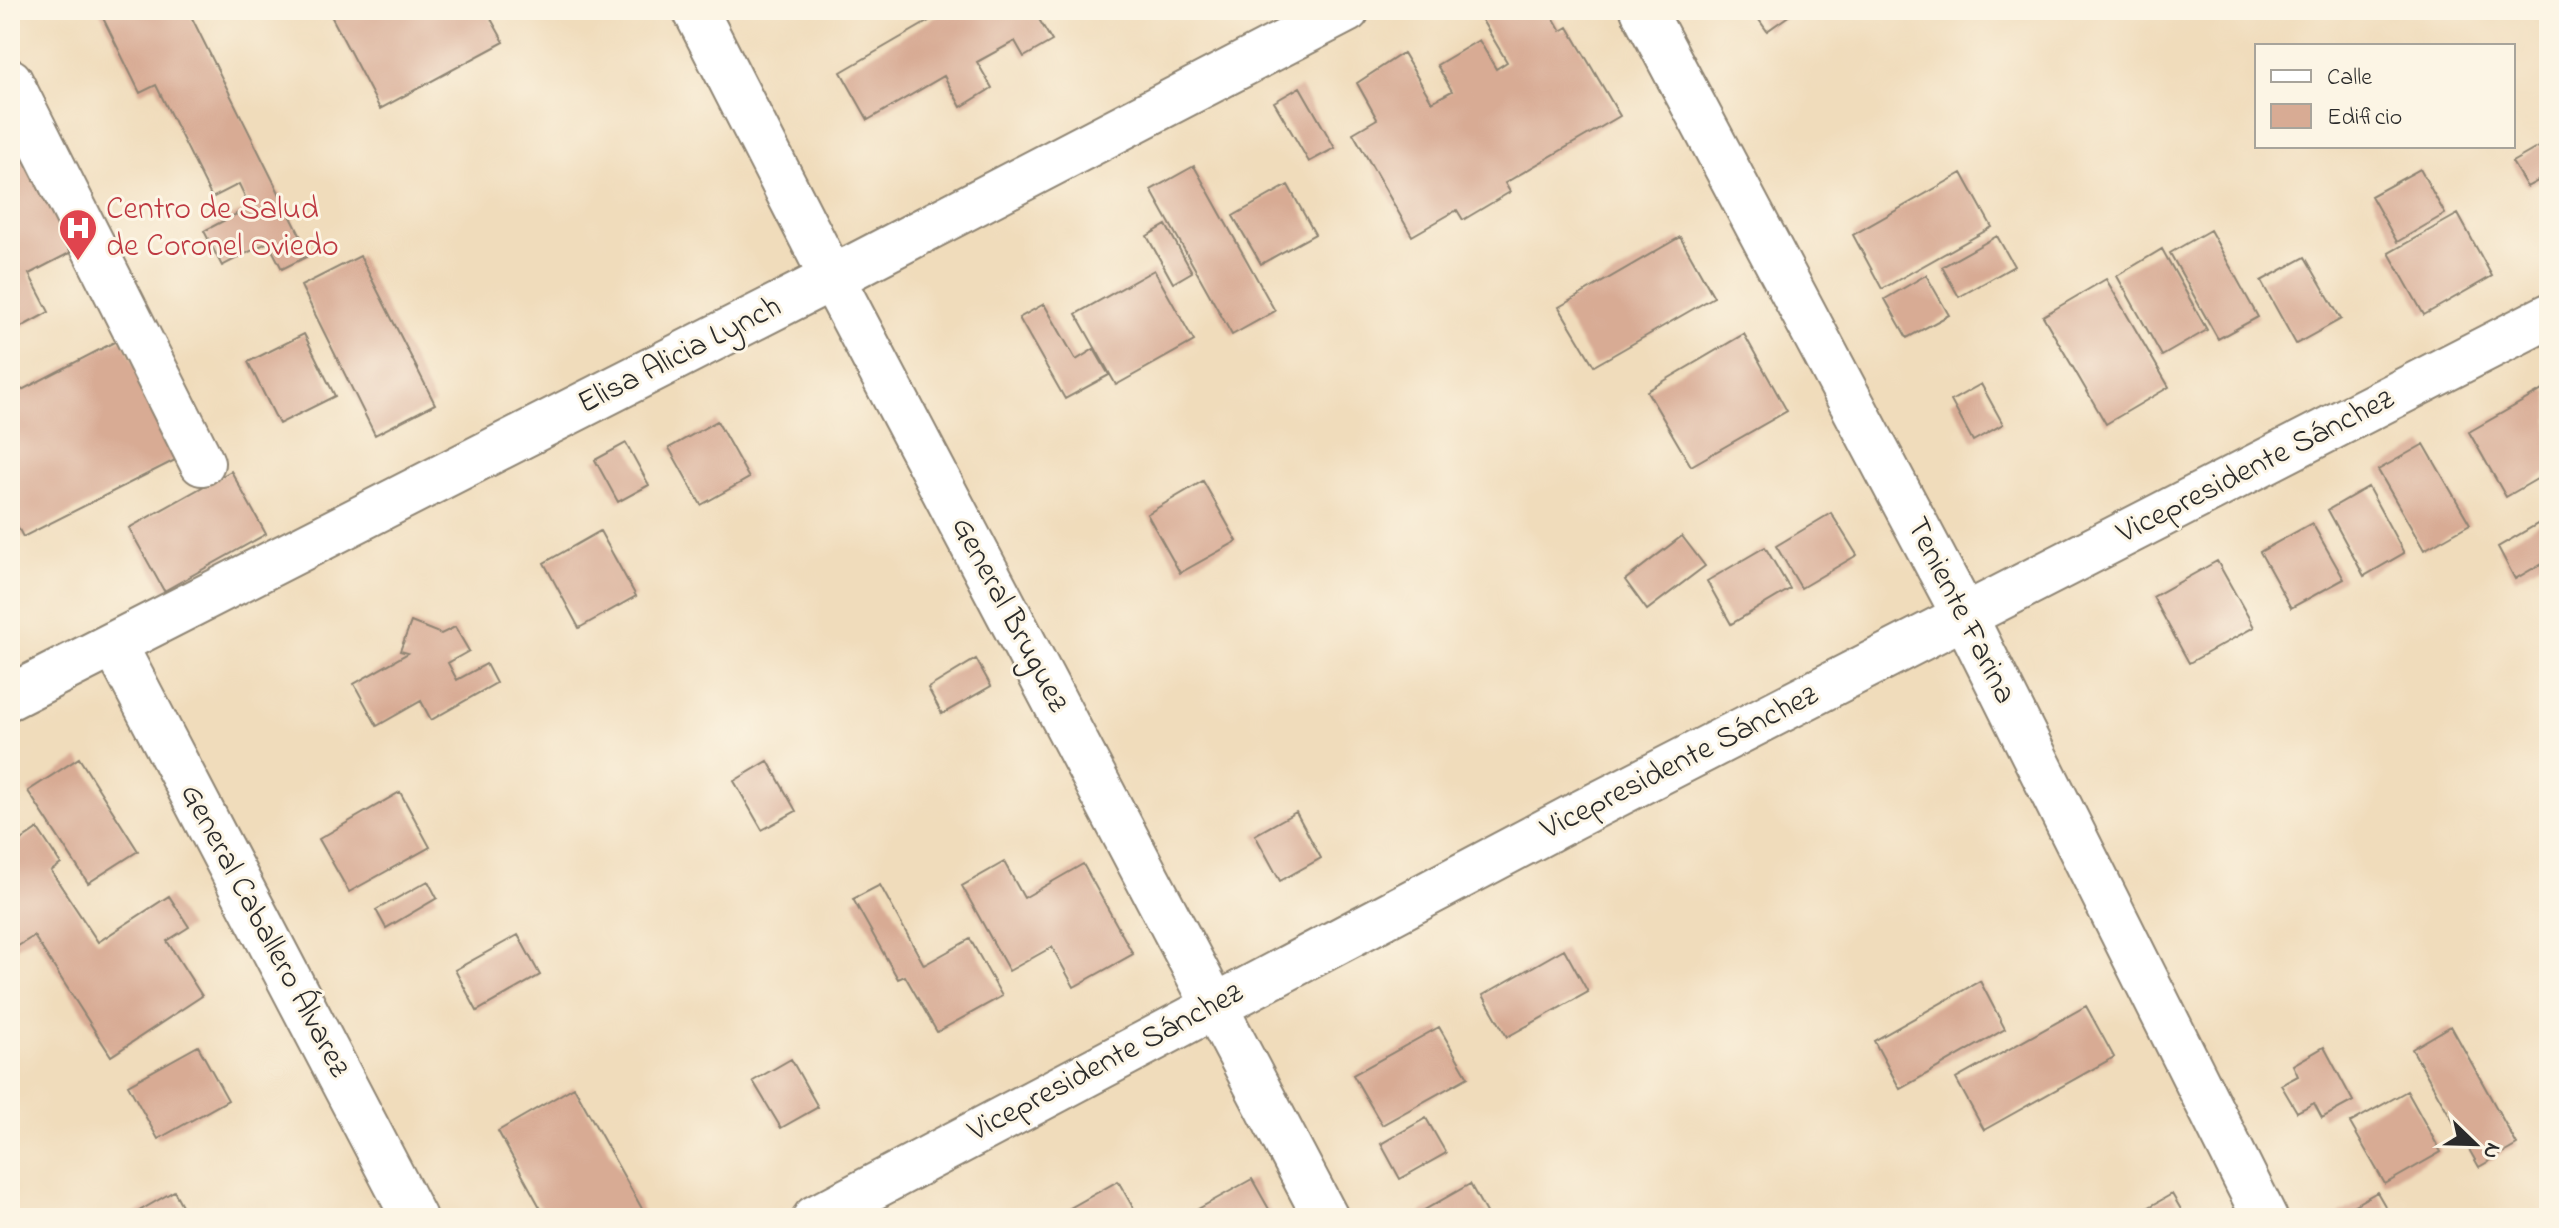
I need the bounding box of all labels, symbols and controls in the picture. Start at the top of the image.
legend [2255,44,2515,148]
text: Calle [2327,61,2372,96]
text: Edificio [2327,101,2402,136]
place label: Centro de Salud de Coronel Oviedo [106,187,339,271]
hospital icon: Centro de Salud de Coronel Oviedo [57,207,99,262]
street label: Elisa Alicia Lynch [570,284,790,428]
street label: Vicepresidente Sánchez [2108,376,2403,558]
street label: General Bruguez [938,509,1081,722]
street label: Teniente Farina [1893,509,2027,713]
street label: Vicepresidente Sánchez [1532,672,1827,854]
street label: General Caballero Álvarez [167,776,362,1087]
street label: Vicepresidente Sánchez [959,970,1252,1156]
north arrow [2435,1104,2515,1184]
text: N [2473,1138,2508,1164]

